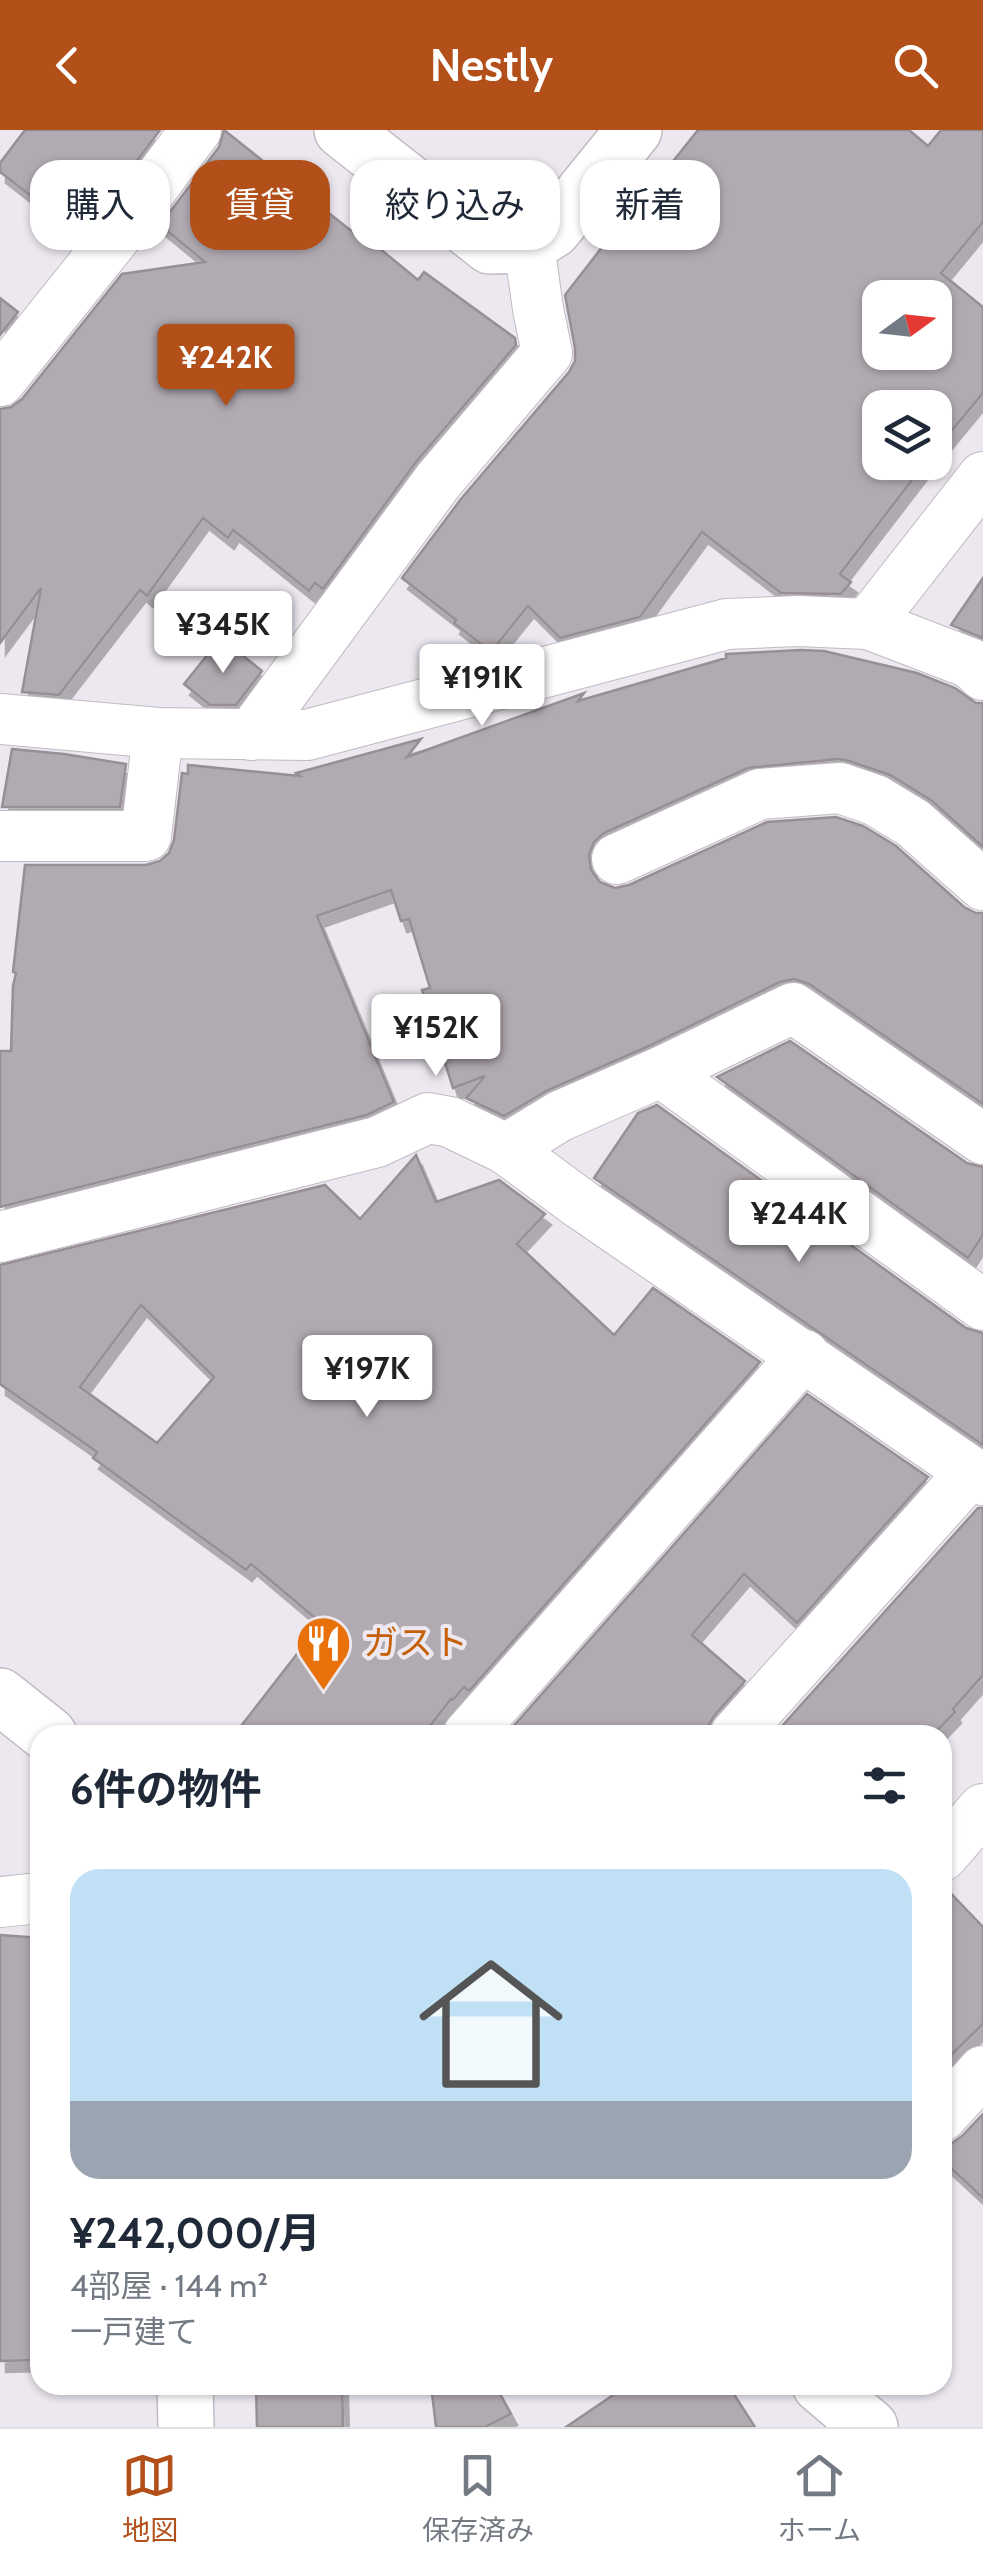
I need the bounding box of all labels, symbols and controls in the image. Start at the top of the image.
icon: back [40,38,95,93]
text: Nestly [430,38,553,92]
icon: search [888,38,943,93]
chip: 購入 [30,160,170,250]
chip: 賃貸 [190,160,330,250]
chip: 絞り込み [350,160,560,250]
chip: 新着 [580,160,720,250]
north arrow [862,280,952,370]
map controls [862,280,952,480]
pin: ¥242K [156,324,296,409]
text: ¥242K [179,337,273,376]
button: layers [862,390,952,480]
pin: ¥345K [153,591,293,676]
text: ¥345K [176,604,270,643]
pin: ¥191K [412,644,552,729]
text: ¥191K [442,657,523,696]
pin: ¥152K [366,994,506,1079]
text: ¥152K [393,1007,479,1046]
pin: ¥244K [729,1180,869,1265]
text: ¥244K [751,1193,847,1232]
pin: ¥197K [297,1335,437,1420]
text: ¥197K [324,1348,410,1387]
restaurant icon: ガスト [294,1613,354,1692]
place label: ガスト [363,1621,468,1664]
icon: filters [857,1758,912,1813]
text: 6件の物件 [70,1763,262,1815]
icon: home [401,1934,581,2114]
text: ¥242,000/月 [70,2207,321,2259]
text: 4部屋 · 144 m² [70,2266,268,2305]
text: 一戸建て [70,2312,198,2351]
tab: 地図 [122,2448,178,2548]
tab: 保存済み [422,2448,534,2548]
tab: ホーム [778,2448,861,2548]

